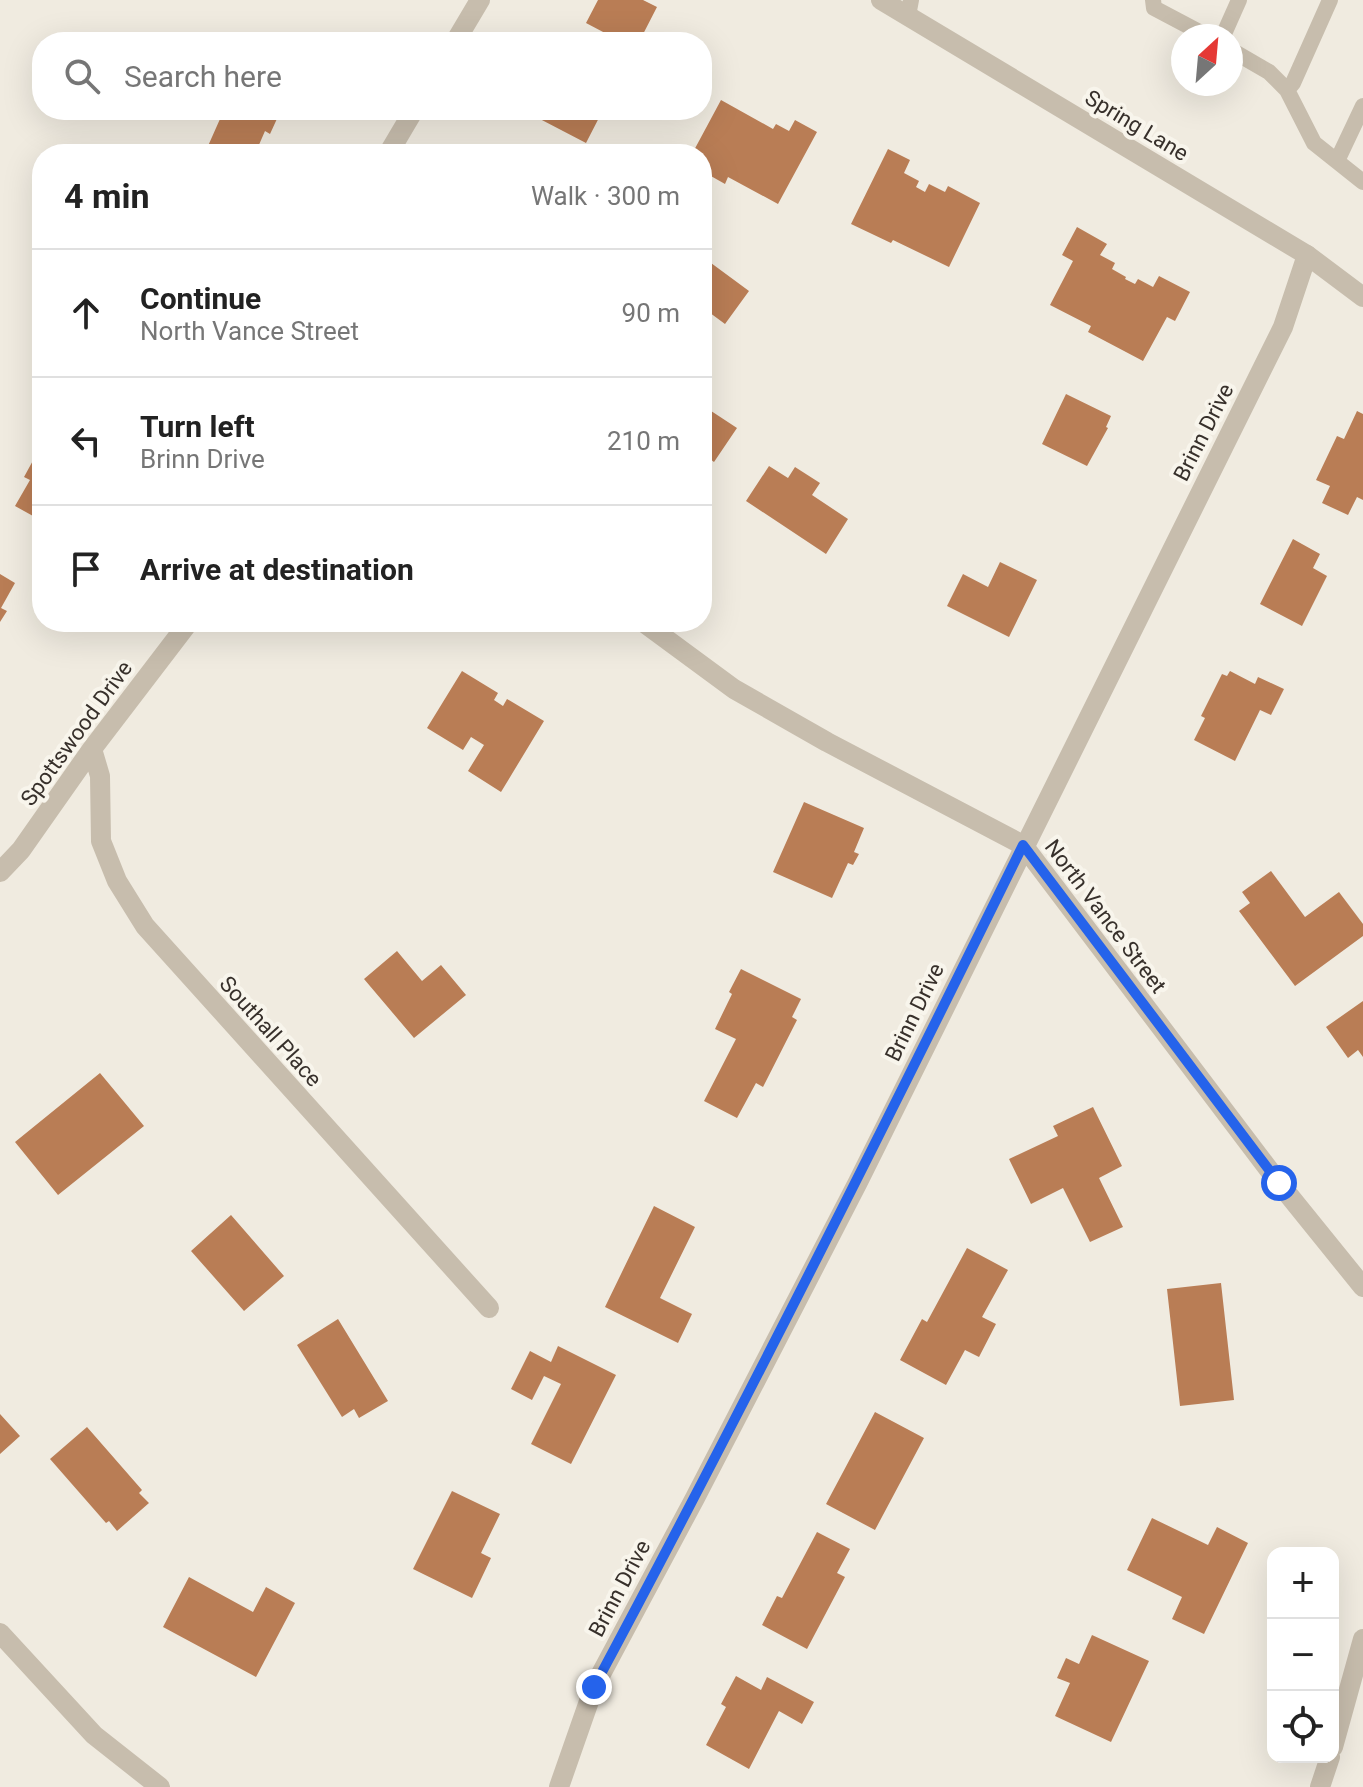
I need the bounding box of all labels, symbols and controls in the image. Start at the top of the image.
north arrow [1171,24,1243,96]
search box [32,32,712,120]
icon: search [60,54,104,98]
text: Search here [124,59,282,94]
street label: Spring Lane [1081,85,1193,166]
text: 4 min [64,176,149,216]
text: Walk · 300 m [531,181,680,211]
text: Continue [140,281,261,316]
icon: ahead [64,291,108,335]
text: 90 m [622,298,680,328]
text: North Vance Street [140,316,359,346]
street label: Brinn Drive [1168,379,1239,485]
text: Turn left [140,409,255,444]
icon: left [64,419,108,463]
text: 210 m [607,426,680,456]
text: Brinn Drive [140,444,265,474]
icon: arrive [64,547,108,591]
text: Arrive at destination [140,552,414,587]
street label: Spottswood Drive [16,656,137,810]
street label: North Vance Street [1040,835,1171,998]
street label: Brinn Drive [880,959,949,1065]
street label: Southall Place [215,971,327,1092]
route start [1261,1165,1297,1201]
street label: Brinn Drive [584,1536,655,1641]
map controls [1267,1547,1339,1763]
button: + [1267,1547,1339,1619]
button: − [1267,1619,1339,1691]
route end [576,1669,612,1705]
button: locate [1267,1691,1339,1763]

